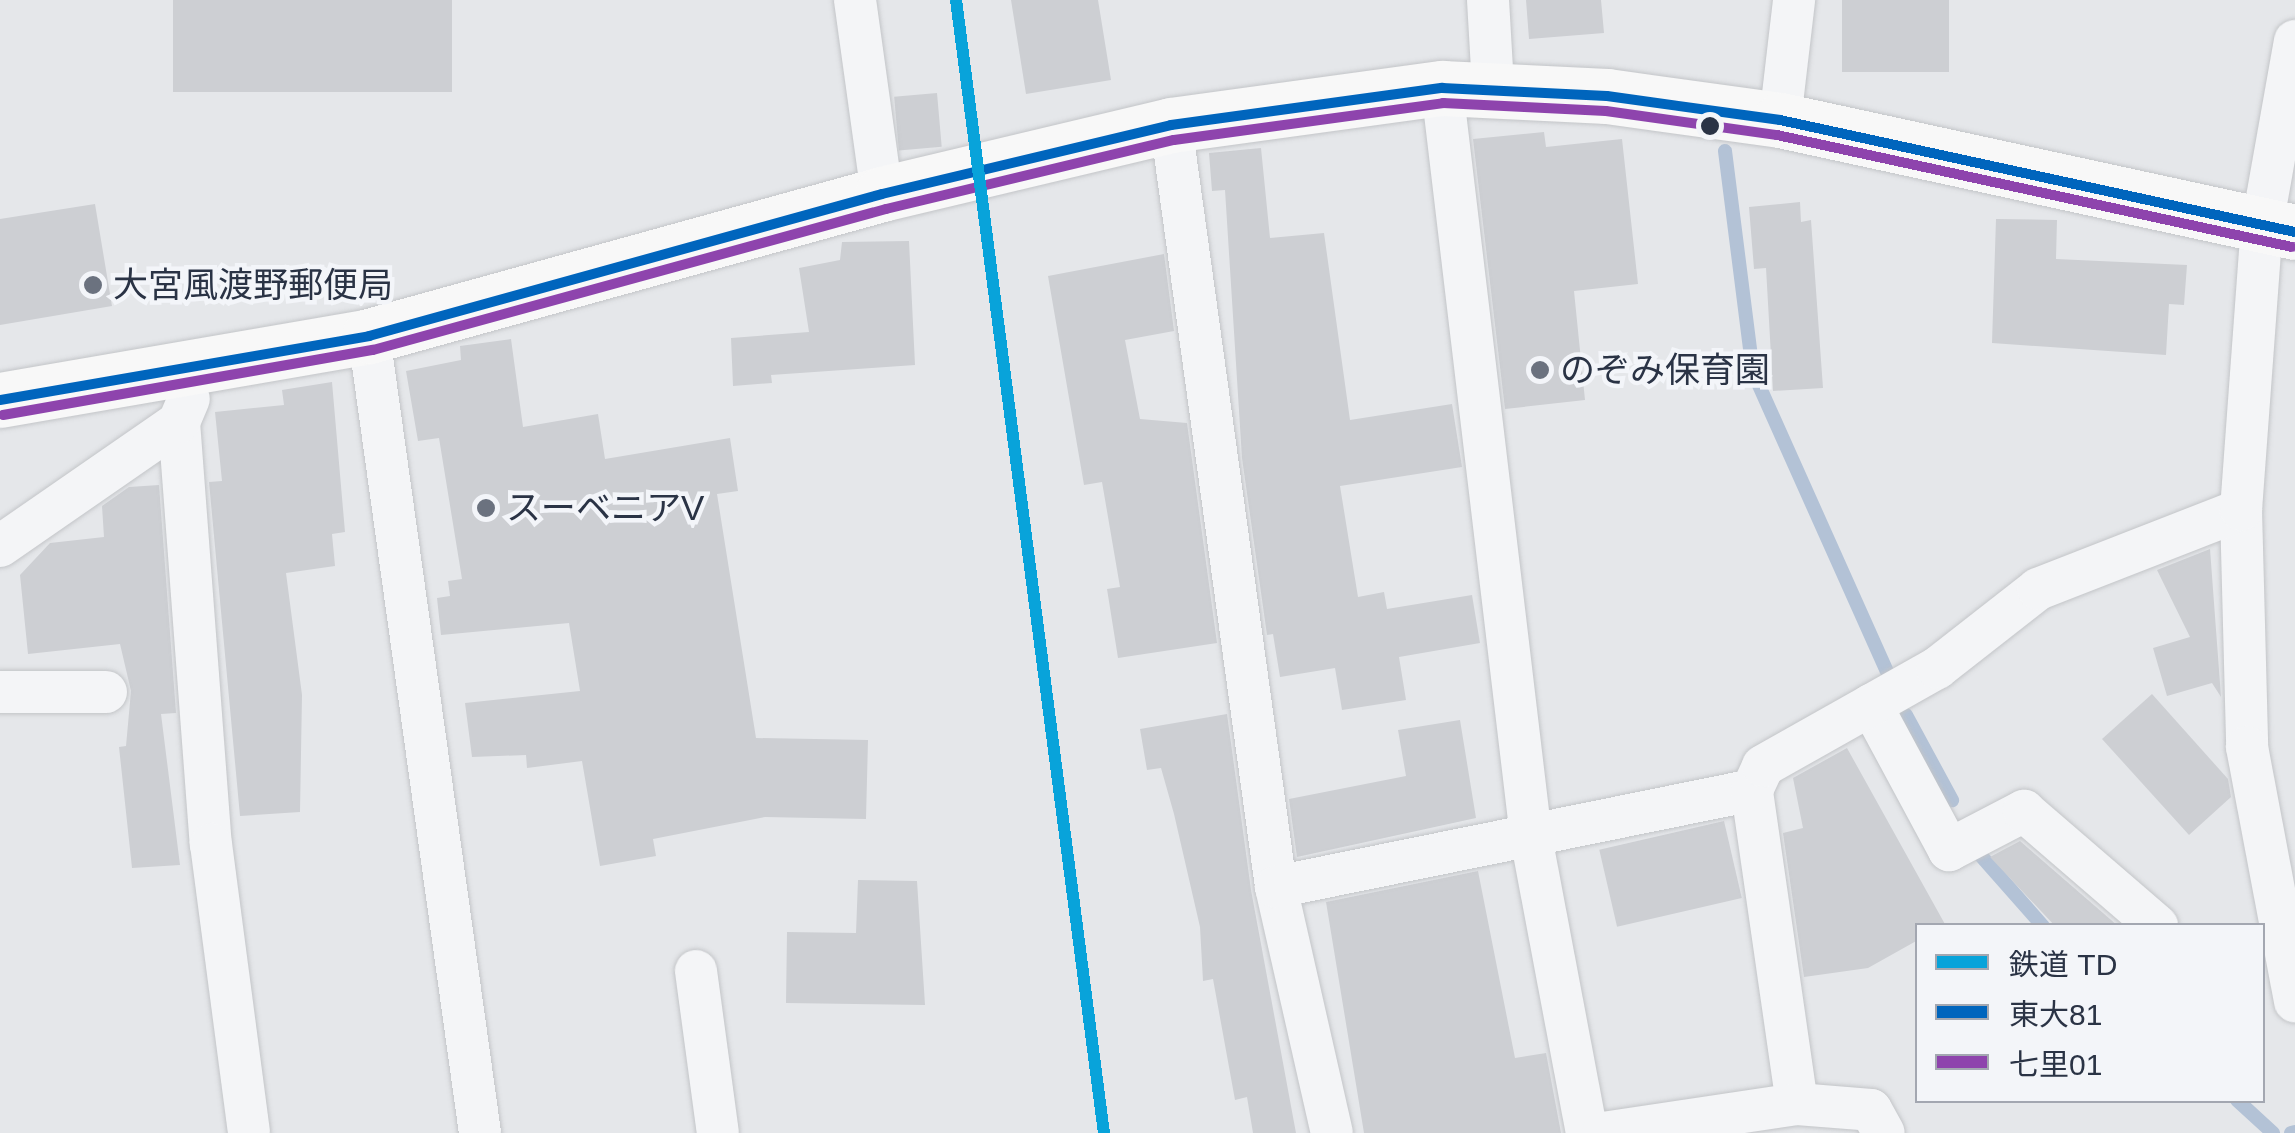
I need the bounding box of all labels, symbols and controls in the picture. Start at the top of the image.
unlabelled marker [1700,116,1720,136]
place label: 大宮風渡野郵便局 [113,264,393,306]
marker: 大宮風渡野郵便局 [82,274,104,296]
place label: のぞみ保育園 [1560,349,1770,391]
marker: のぞみ保育園 [1529,359,1551,381]
place label: スーベニアV [506,487,704,529]
marker: スーベニアV [475,497,497,519]
legend [1915,923,2265,1103]
text: 鉄道 TD [2009,948,2117,981]
text: 東大81 [2009,998,2102,1031]
text: 七里01 [2009,1048,2102,1081]

